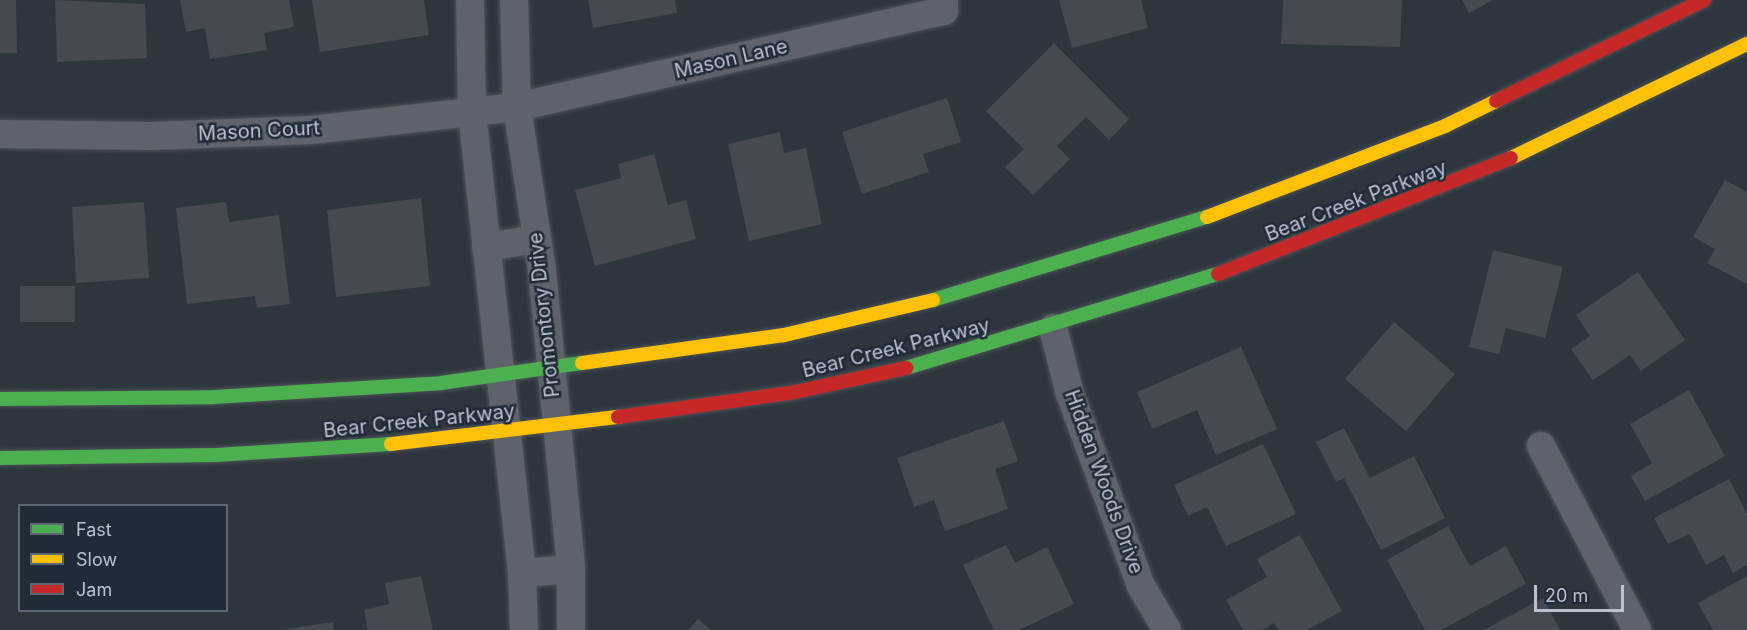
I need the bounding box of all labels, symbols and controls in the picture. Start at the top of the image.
street label: Mason Lane [672,34,790,84]
street label: Mason Court [197,116,321,146]
street label: Bear Creek Parkway [1262,155,1450,247]
street label: Promontory Drive [523,231,565,399]
street label: Bear Creek Parkway [800,313,992,383]
street label: Hidden Woods Drive [1060,387,1148,577]
street label: Bear Creek Parkway [322,399,516,443]
legend [18,504,228,612]
text: Fast [76,519,112,540]
text: Slow [76,549,117,570]
scale bar [1537,573,1627,611]
text: Jam [76,579,112,600]
text: 20 m [1545,585,1588,606]

